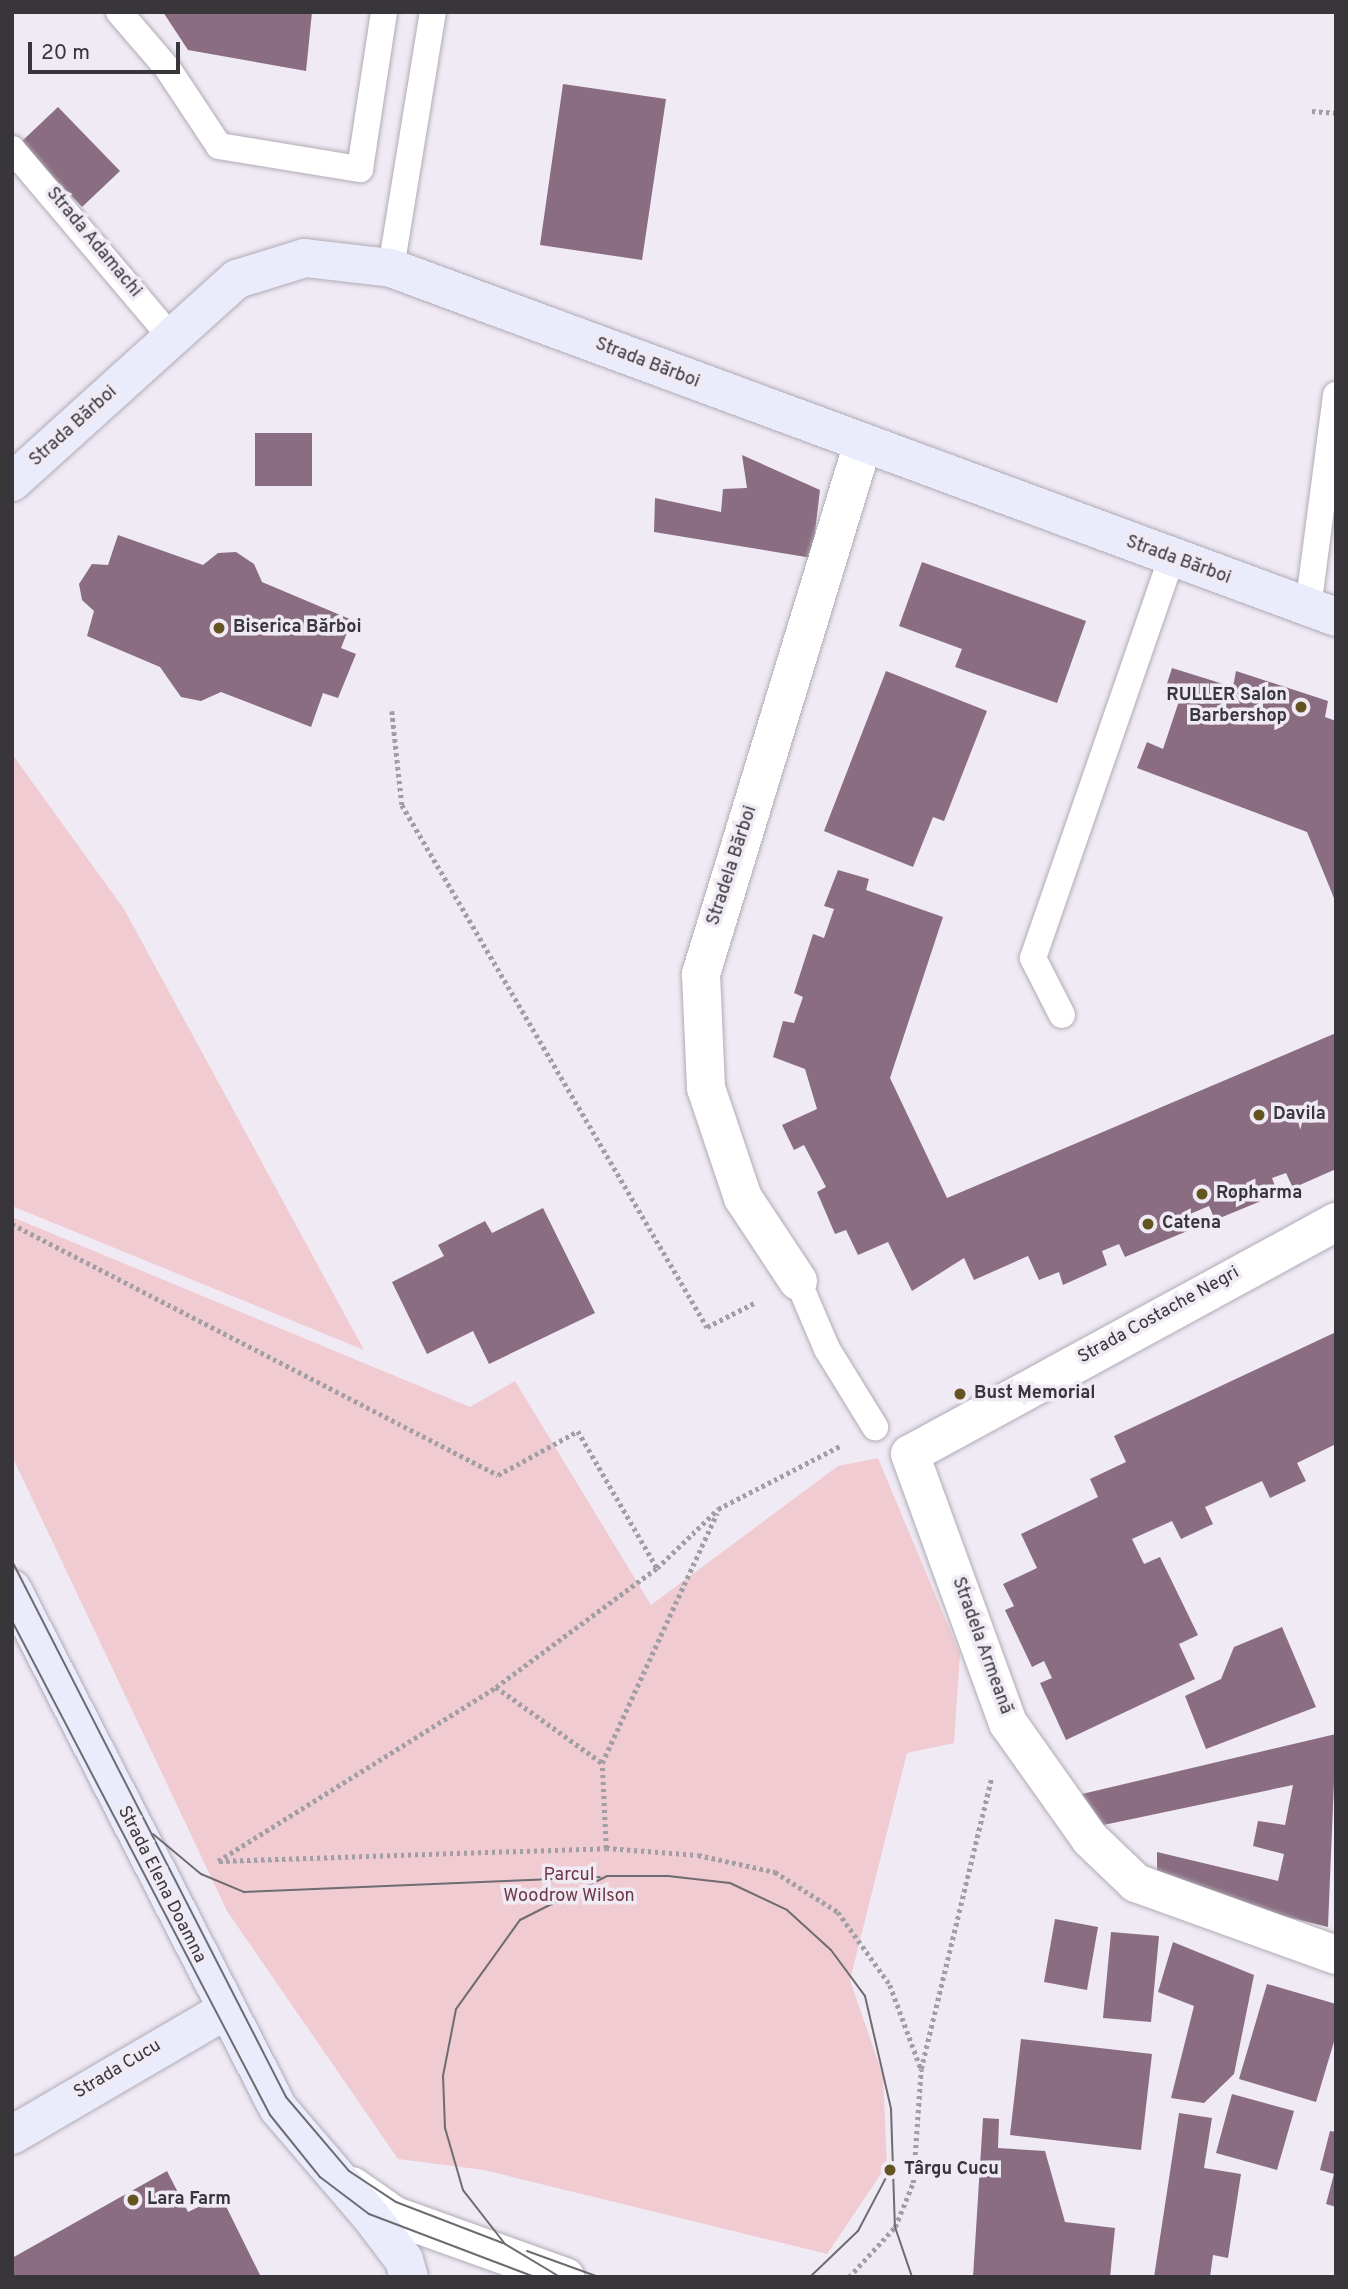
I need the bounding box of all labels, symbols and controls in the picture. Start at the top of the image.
scale bar [32,28,184,72]
text: 20 m [41,40,90,67]
street label: Strada Adamachi [41,183,145,303]
street label: Strada Bărboi [592,334,702,394]
street label: Strada Bărboi [26,382,122,472]
street label: Strada Bărboi [1123,532,1233,590]
place label: Biserica Bărboi [233,617,362,639]
marker: Biserica Bărboi [211,620,227,636]
place label: RULLER Salon Barbershop [1166,686,1287,728]
marker: RULLER Salon Barbershop [1293,699,1309,715]
street label: Stradela Bărboi [703,803,763,929]
place label: Davila [1273,1104,1326,1126]
marker: Davila [1251,1107,1267,1123]
place label: Ropharma [1216,1183,1302,1205]
marker: Ropharma [1194,1186,1210,1202]
place label: Catena [1162,1213,1221,1235]
marker: Catena [1140,1216,1156,1232]
street label: Strada Costache Negri [1075,1263,1243,1369]
place label: Bust Memorial [974,1383,1096,1405]
marker: Bust Memorial [952,1386,968,1402]
street label: Stradela Armeană [946,1574,1016,1718]
street label: Strada Elena Doamna [112,1803,210,1967]
park label: Parcul Woodrow Wilson [503,1866,635,1909]
street label: Strada Cucu [71,2036,165,2104]
place label: Târgu Cucu [904,2159,999,2181]
marker: Târgu Cucu [882,2162,898,2178]
place label: Lara Farm [147,2189,231,2211]
marker: Lara Farm [125,2192,141,2208]

